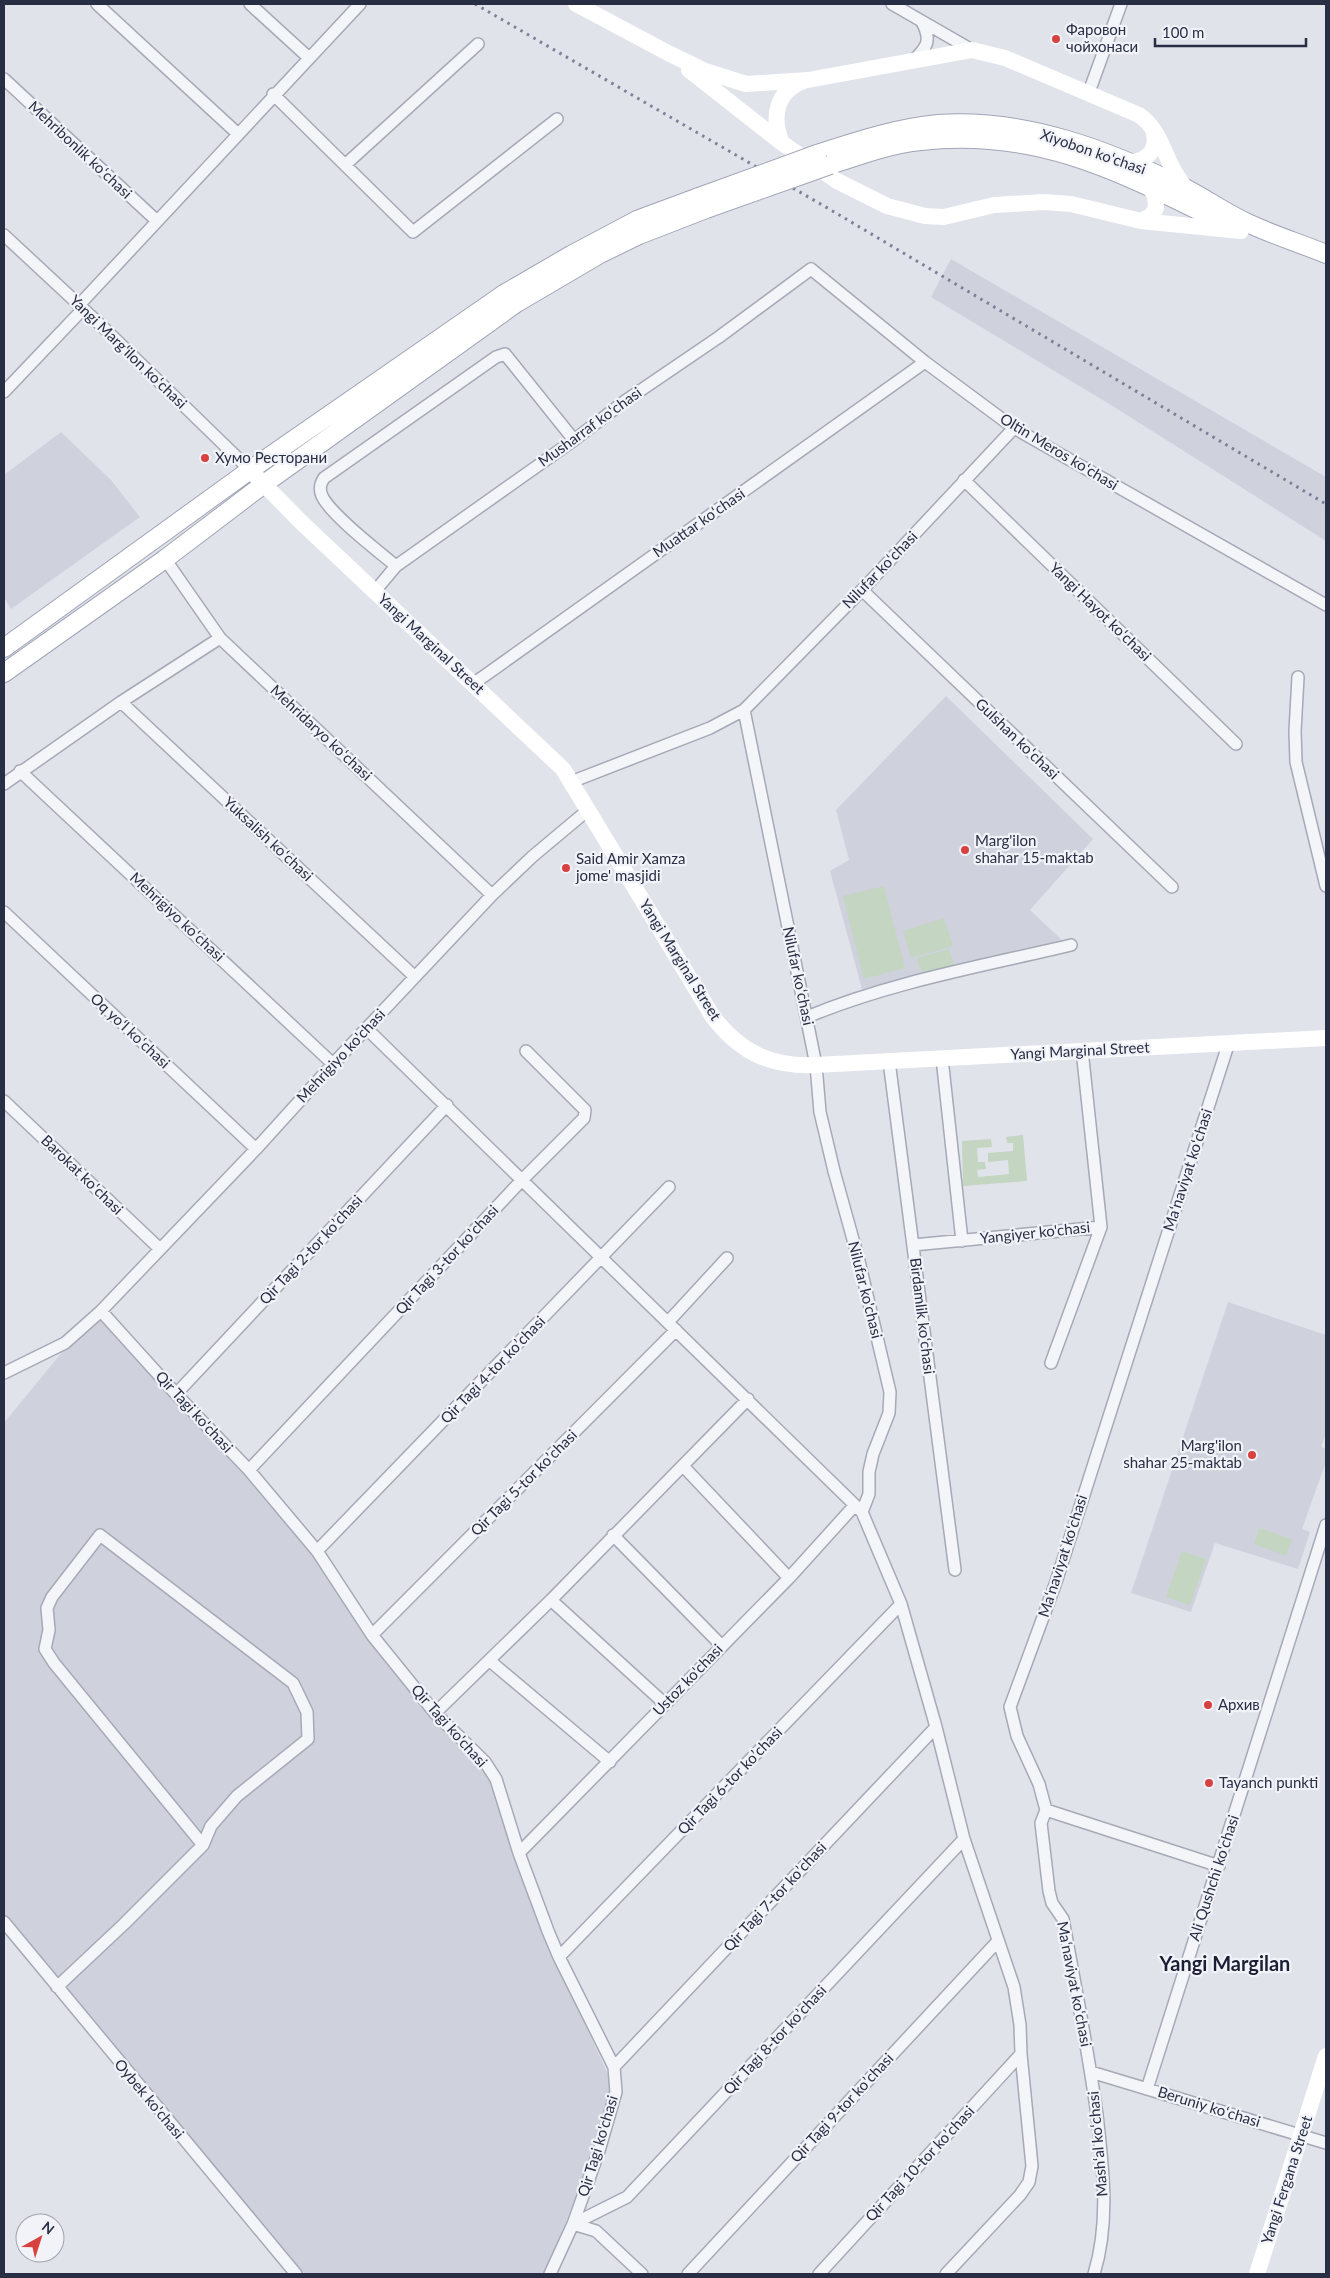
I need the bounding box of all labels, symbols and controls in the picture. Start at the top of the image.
scale bar [1155,15,1306,47]
place label: Фаровон чойхонаси [1066,20,1138,55]
text: 100 m [1162,23,1204,41]
marker: Фаровон чойхонаси [1050,33,1062,45]
street label: Mehribonlik koʻchasi [25,97,136,202]
street label: Xiyobon koʻchasi [1038,125,1148,178]
street label: Yangi Margʻilon koʻchasi [66,291,191,412]
street label: Musharraf koʻchasi [534,383,645,470]
street label: Oltin Meros koʻchasi [997,409,1122,493]
place label: Хумо Ресторани [215,448,327,466]
marker: Хумо Ресторани [199,452,211,464]
street label: Muattar koʻchasi [649,484,748,561]
street label: Nilufar koʻchasi [838,527,921,612]
street label: Yangi Hayot koʻchasi [1046,558,1155,664]
street label: Yangi Marginal Street [375,589,489,698]
street label: Mehridaryo koʻchasi [267,681,376,784]
street label: Gulshan koʻchasi [972,694,1063,783]
street label: Yuksalish koʻchasi [220,792,317,884]
place label: Marg'ilon shahar 15-maktab [975,831,1094,866]
marker: Marg'ilon shahar 15-maktab [959,844,971,856]
place label: Said Amir Xamza jome' masjidi [575,849,686,884]
marker: Said Amir Xamza jome' masjidi [560,862,572,874]
street label: Mehrigiyo koʻchasi [127,868,229,965]
street label: Yangi Marginal Street [636,896,726,1024]
street label: Nilufar koʻchasi [780,925,818,1027]
street label: Oq yoʻl koʻchasi [87,989,174,1072]
street label: Mehrigiyo ko'chasi [292,1005,388,1106]
street label: Yangi Marginal Street [1010,1037,1151,1063]
street label: Maʻnaviyat koʻchasi [1159,1106,1215,1233]
street label: Barokat koʻchasi [38,1131,127,1218]
street label: Qir Tagi 2-tor koʼchasi [255,1191,366,1308]
street label: Qir Tagi 3-tor koʼchasi [391,1201,502,1318]
street label: Yangiyer ko'chasi [979,1217,1091,1247]
street label: Nilufar ko'chasi [845,1239,887,1340]
street label: Birdamlik koʻchasi [907,1257,939,1375]
street label: Qir Tagi 4-tor koʼchasi [436,1312,548,1427]
street label: Qir Tagi ko'chasi [152,1367,237,1456]
street label: Qir Tagi 5-tor koʼchasi [466,1425,580,1539]
place label: Marg'ilon shahar 25-maktab [1123,1436,1242,1471]
marker: Marg'ilon shahar 25-maktab [1246,1449,1258,1461]
street label: Maʻnaviyat koʻchasi [1034,1492,1090,1619]
street label: Ustoz ko'chasi [649,1640,726,1719]
street label: Qir Tagi ko'chasi [408,1680,492,1770]
place label: Архив [1218,1695,1260,1713]
marker: Архив [1202,1699,1214,1711]
street label: Qir Tagi 6-tor koʼchasi [673,1723,785,1838]
place label: Tayanch punkti [1219,1773,1318,1791]
marker: Tayanch punkti [1203,1777,1215,1789]
street label: Ali Qushchi koʻchasi [1184,1813,1242,1943]
street label: Qir Tagi 7-tor koʼchasi [719,1838,830,1955]
street label: Maʻnaviyat koʻchasi [1054,1920,1096,2048]
district label: Yangi Margilan [1159,1951,1290,1975]
street label: Qir Tagi 8-tor koʼchasi [719,1981,830,2098]
street label: Qir Tagi 9-tor koʼchasi [786,2049,897,2166]
street label: Oybek ko'chasi [111,2055,188,2142]
street label: Beruniy koʻchasi [1156,2082,1263,2130]
street label: Mashʻal koʻchasi [1083,2090,1111,2198]
street label: Qir Tagi ko'chasi [573,2093,621,2199]
street label: Qir Tagi 10-tor koʼchasi [861,2102,978,2225]
street label: Yangi Fergana Street [1257,2113,1316,2246]
north arrow [15,2213,65,2263]
text: N [39,2218,58,2238]

